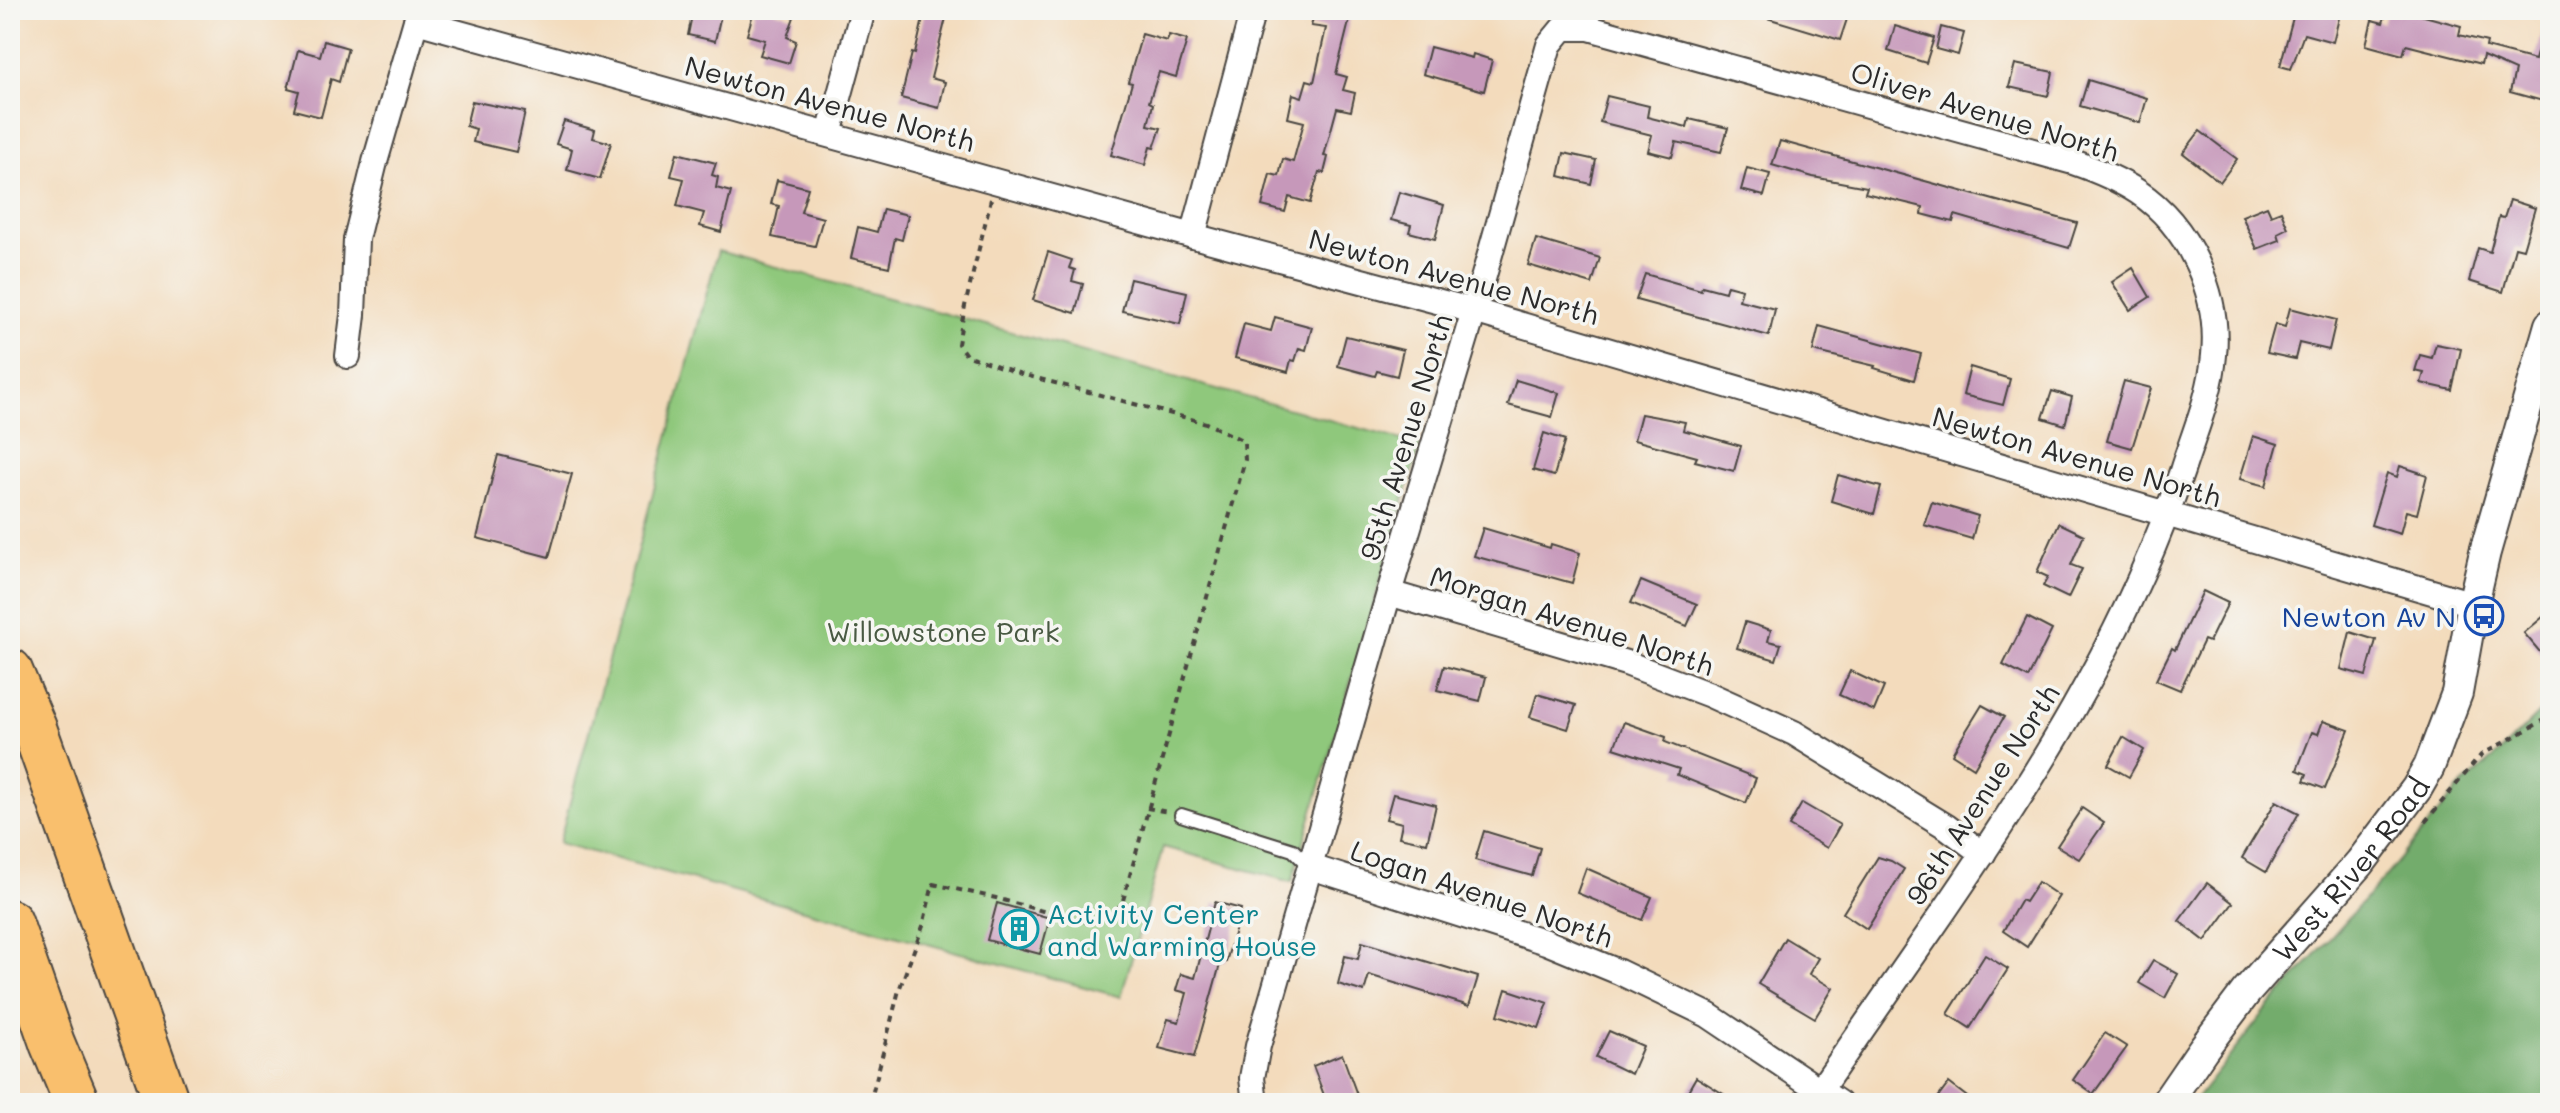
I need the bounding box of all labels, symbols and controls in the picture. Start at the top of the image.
street label: Newton Avenue North [681,47,979,159]
street label: Oliver Avenue North [1847,53,2123,169]
street label: Newton Avenue North [1305,220,1603,332]
street label: 95th Avenue North [1350,310,1460,564]
street label: Newton Avenue North [1929,398,2225,514]
street label: Morgan Avenue North [1425,557,1719,683]
bus stop icon: Newton Av N [2463,595,2505,637]
place label: Newton Av N [2282,598,2456,634]
park label: Willowstone Park [826,613,1060,649]
street label: 96th Avenue North [1897,677,2067,911]
street label: West River Road [2264,771,2437,969]
street label: Logan Avenue North [1346,831,1618,955]
place label: Activity Center and Warming House [1047,895,1317,963]
building icon: Activity Center and Warming House [998,908,1040,950]

